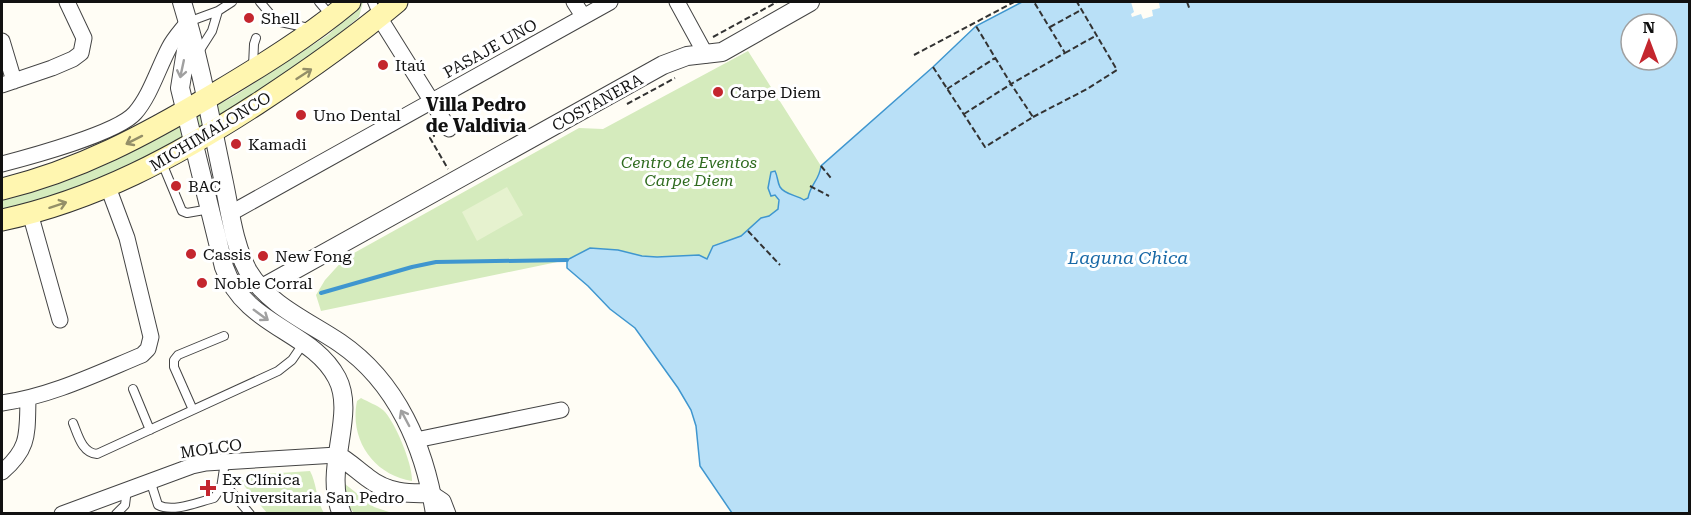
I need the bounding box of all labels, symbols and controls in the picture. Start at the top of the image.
place label: Shell [261,9,300,28]
marker: Shell [242,11,256,25]
north arrow [1619,12,1679,72]
street label: PASAJE UNO [440,15,540,82]
text: N [1643,18,1655,37]
place label: Itaú [395,56,425,75]
marker: Itaú [376,58,390,72]
one-way arrow [176,59,188,78]
one-way arrow [296,67,313,80]
street label: COSTANERA [549,69,647,135]
place label: Carpe Diem [730,83,821,102]
marker: Carpe Diem [711,85,725,99]
street label: MICHIMALONCO [146,88,274,175]
district label: Villa Pedro de Valdivia [426,94,527,136]
place label: Uno Dental [313,106,401,125]
marker: Uno Dental [294,108,308,122]
one-way arrow [126,134,144,146]
place label: Kamadi [248,135,307,154]
marker: Kamadi [229,137,243,151]
park label: Centro de Eventos Carpe Diem [621,153,757,190]
place label: BAC [188,177,221,196]
marker: BAC [169,179,183,193]
one-way arrow [48,199,67,210]
place label: Cassis [203,245,251,264]
marker: Cassis [184,247,198,261]
place label: New Fong [275,247,353,266]
water label: Laguna Chica [1067,247,1188,268]
marker: New Fong [256,249,270,263]
place label: Noble Corral [214,274,313,293]
marker: Noble Corral [195,276,209,290]
one-way arrow [253,309,269,321]
one-way arrow [399,410,411,427]
street label: MOLCO [179,435,243,462]
place label: Ex Clínica Universitaria San Pedro [222,470,404,507]
marker: Ex Clínica Universitaria San Pedro [199,479,217,497]

